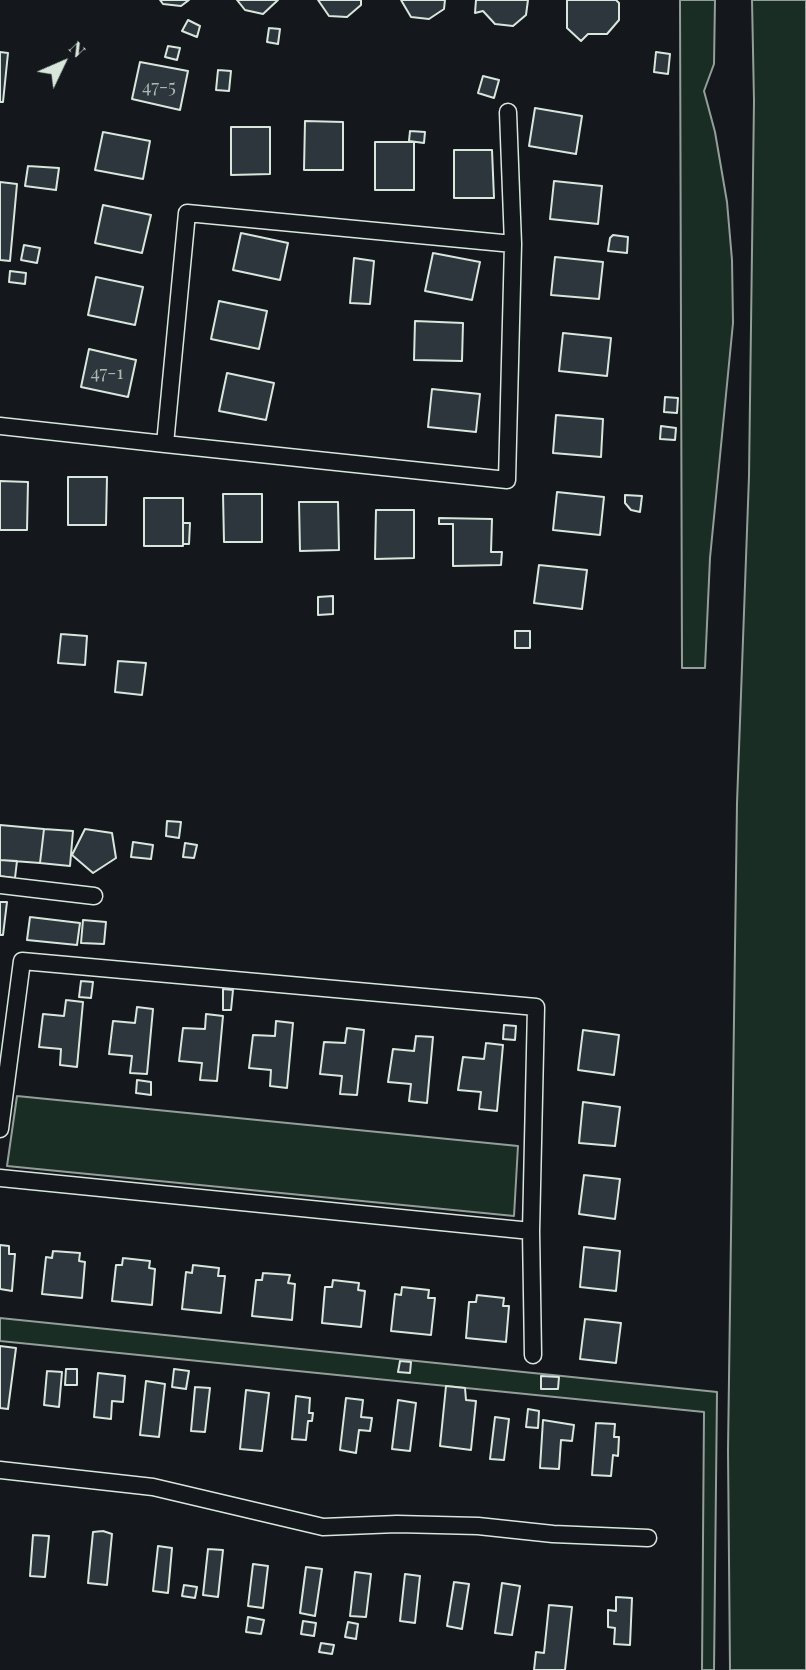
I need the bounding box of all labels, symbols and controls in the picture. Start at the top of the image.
north arrow [28,28,98,98]
text: N [64,34,92,62]
house number: 47-5 [142,76,176,98]
house number: 47-1 [90,362,124,384]

